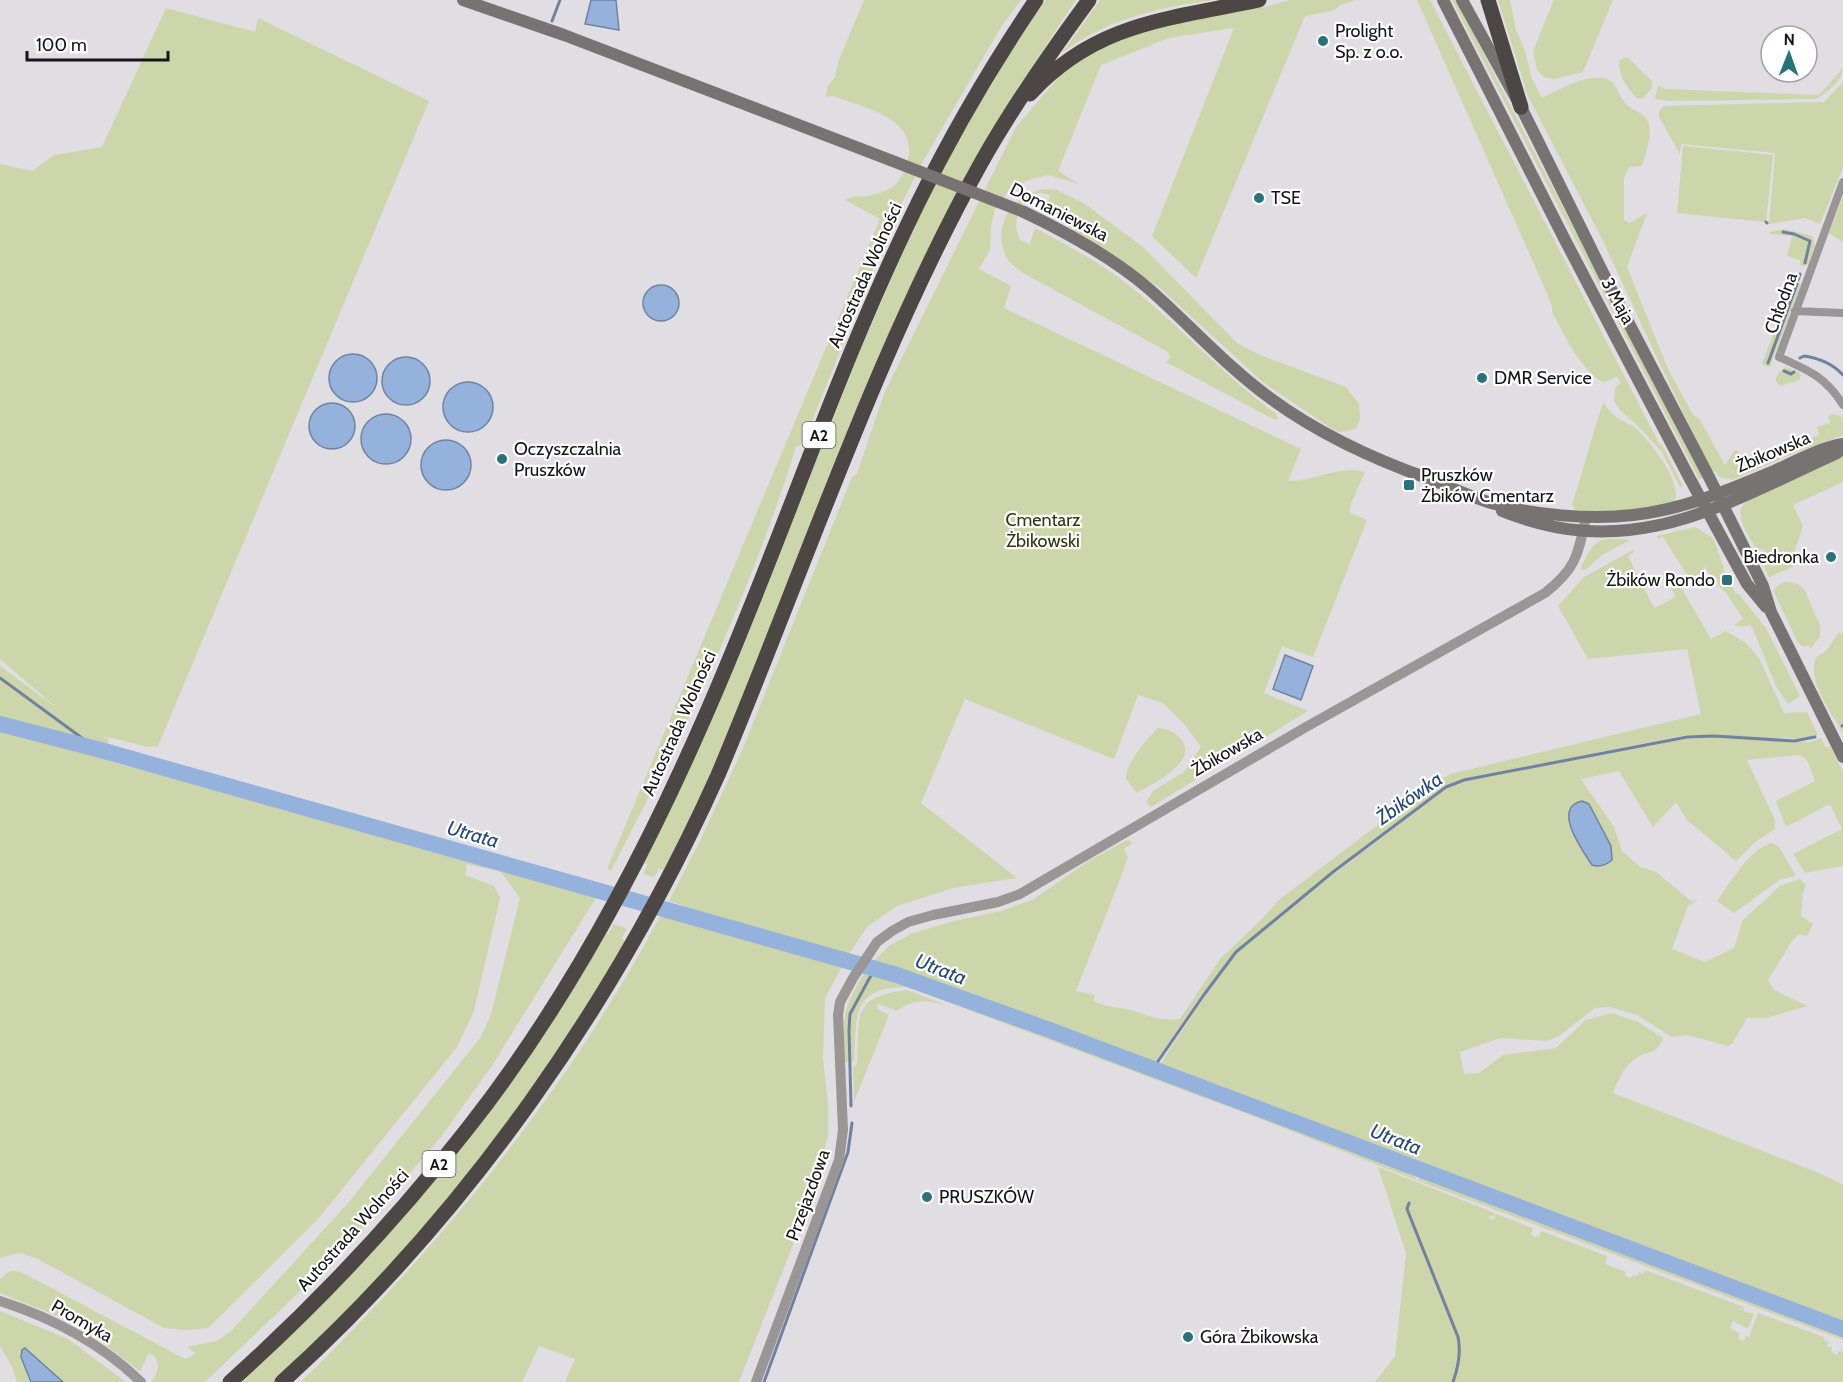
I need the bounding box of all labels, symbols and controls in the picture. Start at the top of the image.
place label: Prolight Sp. z o.o. [1335,20,1403,63]
scale bar [27,24,168,62]
north arrow [1759,24,1819,84]
text: N [1783,30,1795,49]
text: 100 m [36,34,87,56]
marker: Prolight Sp. z o.o. [1316,34,1330,48]
street label: Domaniewska [1006,178,1112,246]
place label: TSE [1271,187,1301,209]
marker: TSE [1252,191,1266,205]
street label: Autostrada Wolności [823,199,907,351]
street label: Chłodna [1760,269,1802,337]
street label: 3 Maja [1597,274,1639,328]
place label: DMR Service [1494,367,1592,389]
marker: DMR Service [1475,371,1489,385]
road number: A2 [802,422,836,448]
street label: Żbikowska [1733,426,1814,477]
place label: Oczyszczalnia Pruszków [514,438,622,481]
marker: Oczyszczalnia Pruszków [495,452,509,466]
place label: Pruszków Żbików Cmentarz [1421,464,1555,507]
marker: Pruszków Żbików Cmentarz [1402,478,1416,492]
park label: Cmentarz Żbikowski [1006,509,1081,552]
place label: Biedronka [1743,546,1819,568]
marker: Biedronka [1824,550,1838,564]
place label: Żbików Rondo [1606,569,1715,591]
marker: Żbików Rondo [1720,573,1734,587]
street label: Autostrada Wolności [637,647,721,799]
street label: Żbikowska [1188,723,1267,781]
water label: Żbikówka [1370,766,1447,830]
water label: Utrata [444,815,502,853]
water label: Utrata [912,948,970,990]
water label: Utrata [1367,1118,1425,1160]
street label: Przejazdowa [781,1146,835,1244]
road number: A2 [422,1151,456,1177]
street label: Autostrada Wolności [292,1164,414,1296]
place label: PRUSZKÓW [939,1186,1034,1208]
marker: PRUSZKÓW [920,1190,934,1204]
street label: Promyka [48,1295,117,1347]
place label: Góra Żbikowska [1200,1326,1319,1348]
marker: Góra Żbikowska [1181,1330,1195,1344]

